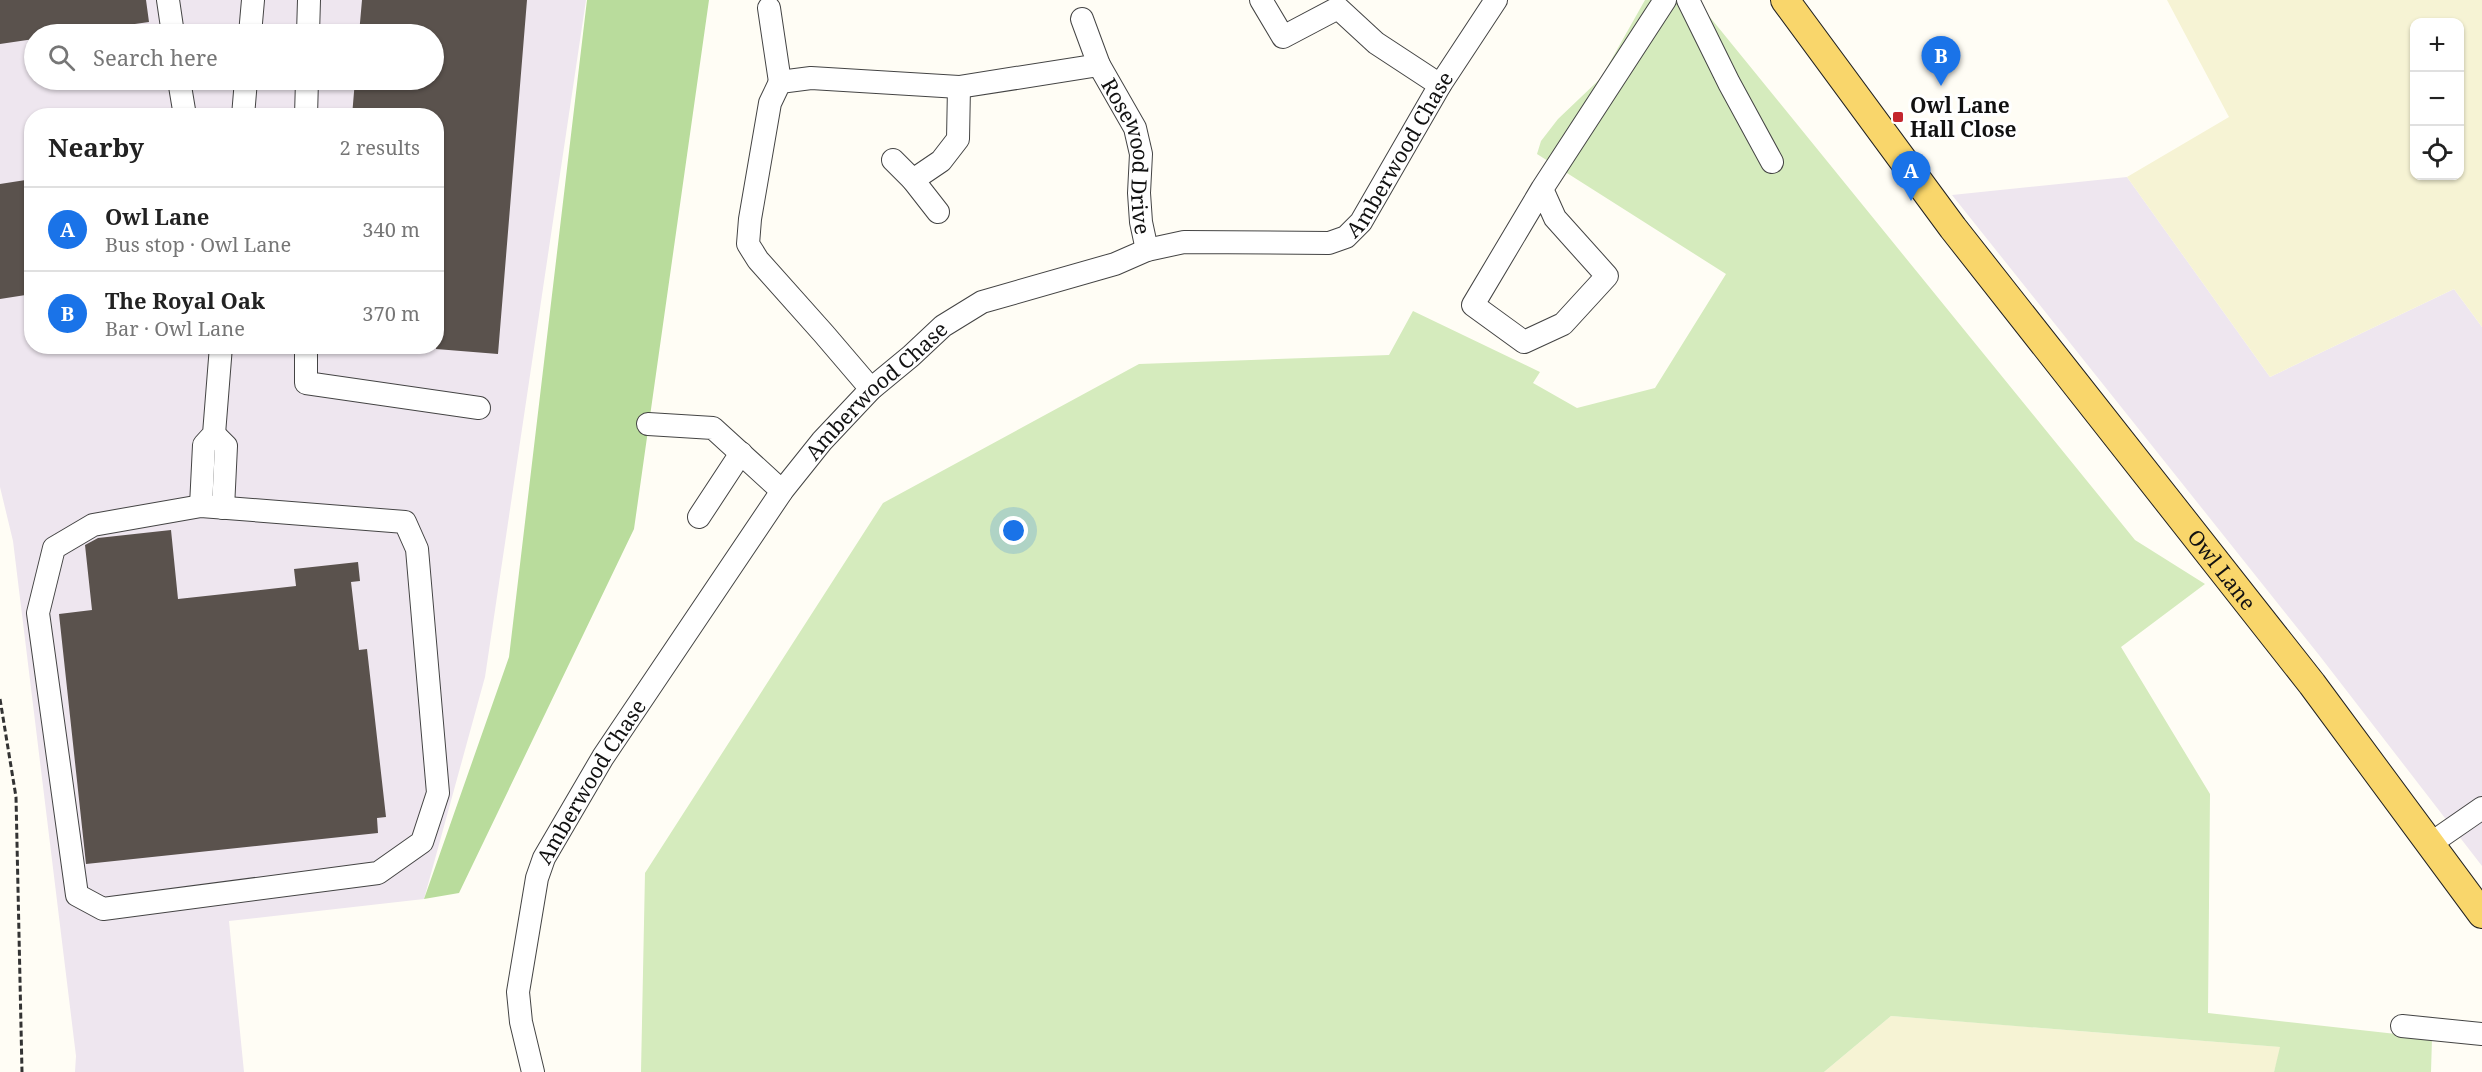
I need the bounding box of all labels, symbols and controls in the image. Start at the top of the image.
map controls [2410,18,2464,180]
button: + [2410,18,2464,72]
search box [24,24,444,90]
pin: B [1922,36,1960,86]
icon: search [45,41,78,74]
text: Search here [93,42,218,72]
street label: Amberwood Chase [1340,66,1459,243]
button: − [2410,72,2464,126]
street label: Rosewood Drive [1095,73,1157,237]
place label: Owl Lane Hall Close [1910,91,2017,143]
marker: Owl Lane Hall Close [1891,110,1905,124]
button: locate [2410,126,2464,180]
text: Nearby [48,129,144,165]
text: 2 results [340,134,420,161]
pin: A [1892,152,1930,201]
text: Owl Lane [105,201,209,231]
text: A [60,216,75,243]
text: 340 m [362,216,420,243]
text: Bus stop · Owl Lane [105,231,291,258]
text: The Royal Oak [105,285,265,315]
text: B [61,300,74,327]
text: 370 m [362,300,420,327]
text: Bar · Owl Lane [105,315,245,342]
street label: Amberwood Chase [799,315,953,465]
your location [999,516,1028,545]
street label: Owl Lane [2181,523,2262,616]
street label: Amberwood Chase [530,694,652,869]

